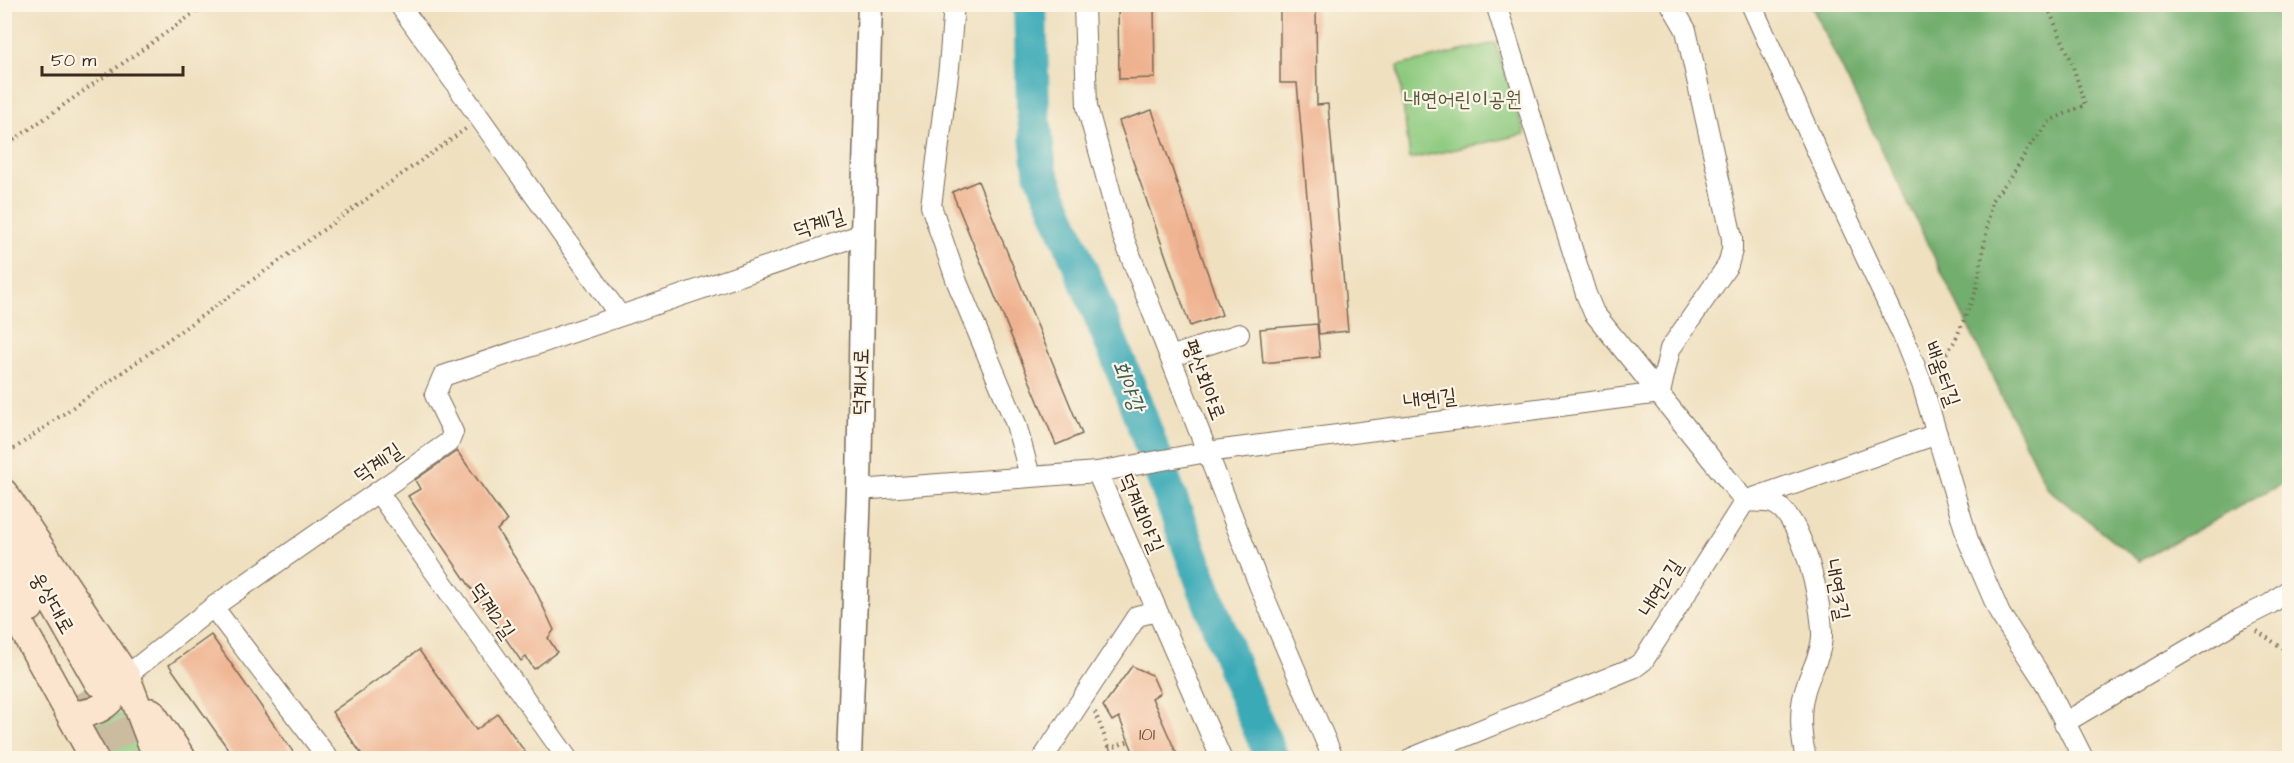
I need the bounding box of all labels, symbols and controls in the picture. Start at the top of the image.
scale bar [42,39,183,77]
text: 50 m [51,48,96,73]
park label: 내연어린이공원 [1404,85,1522,114]
street label: 덕계1길 [789,201,849,245]
street label: 평산회야로 [1175,335,1233,425]
street label: 배움터길 [1917,337,1967,411]
street label: 덕계서로 [846,348,876,416]
water label: 회야강 [1104,356,1153,419]
street label: 내연1길 [1402,381,1458,417]
street label: 덕계1길 [348,436,408,490]
street label: 덕계회야길 [1111,468,1171,558]
street label: 내연2길 [1632,554,1690,622]
street label: 내연3길 [1817,557,1857,623]
street label: 웅상대로 [23,566,81,640]
street label: 덕계2길 [462,577,522,645]
house number: 101 [1139,722,1155,747]

